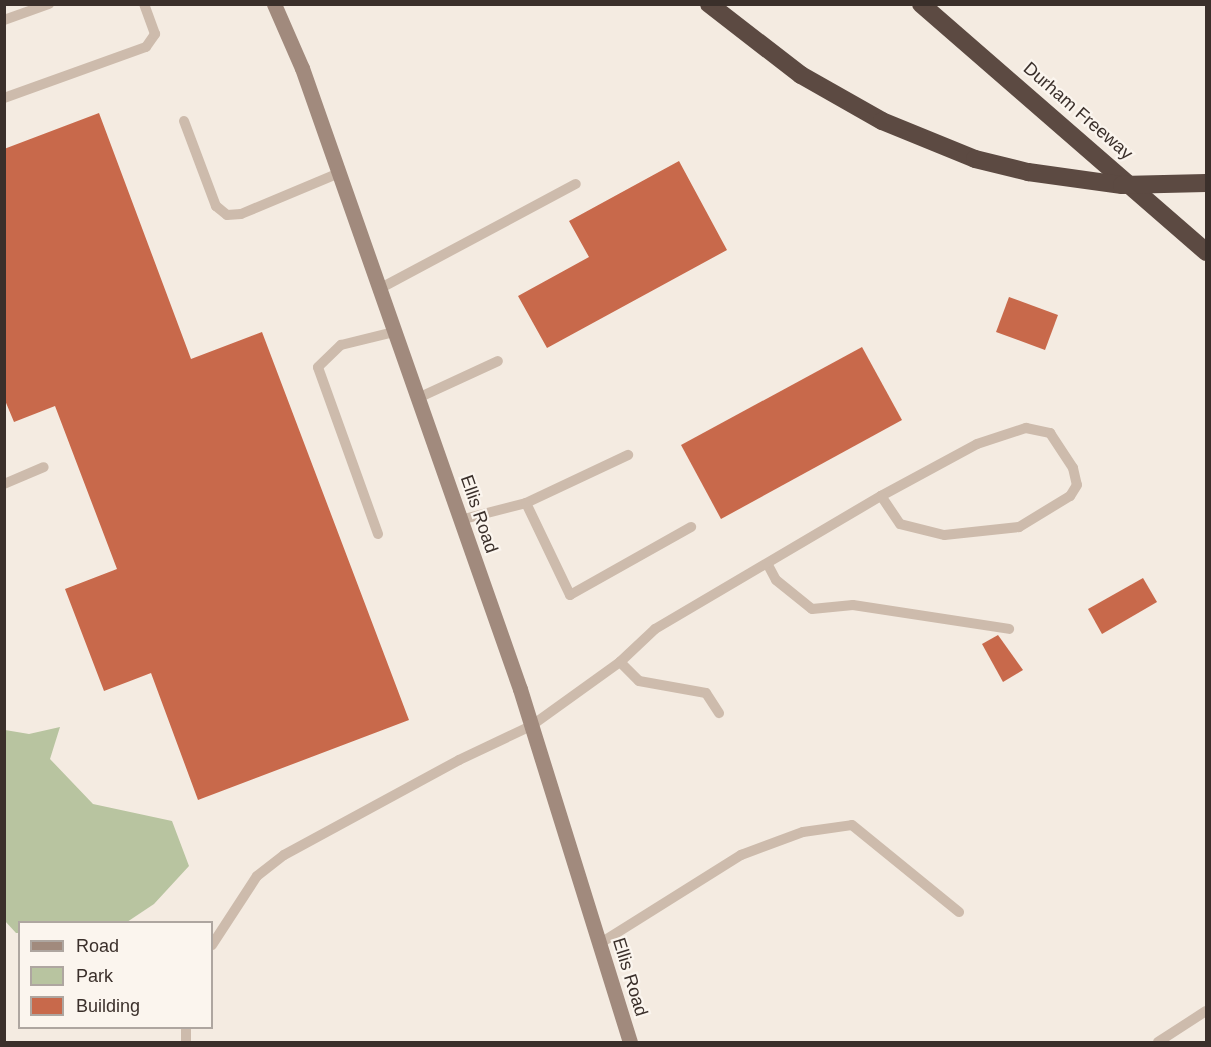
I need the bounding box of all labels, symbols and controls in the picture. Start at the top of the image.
street label: Durham Freeway [1019,58,1137,164]
street label: Ellis Road [456,472,502,556]
legend [18,921,213,1029]
street label: Ellis Road [608,935,652,1019]
text: Road [76,936,119,956]
text: Park [76,966,113,986]
text: Building [76,996,140,1016]

